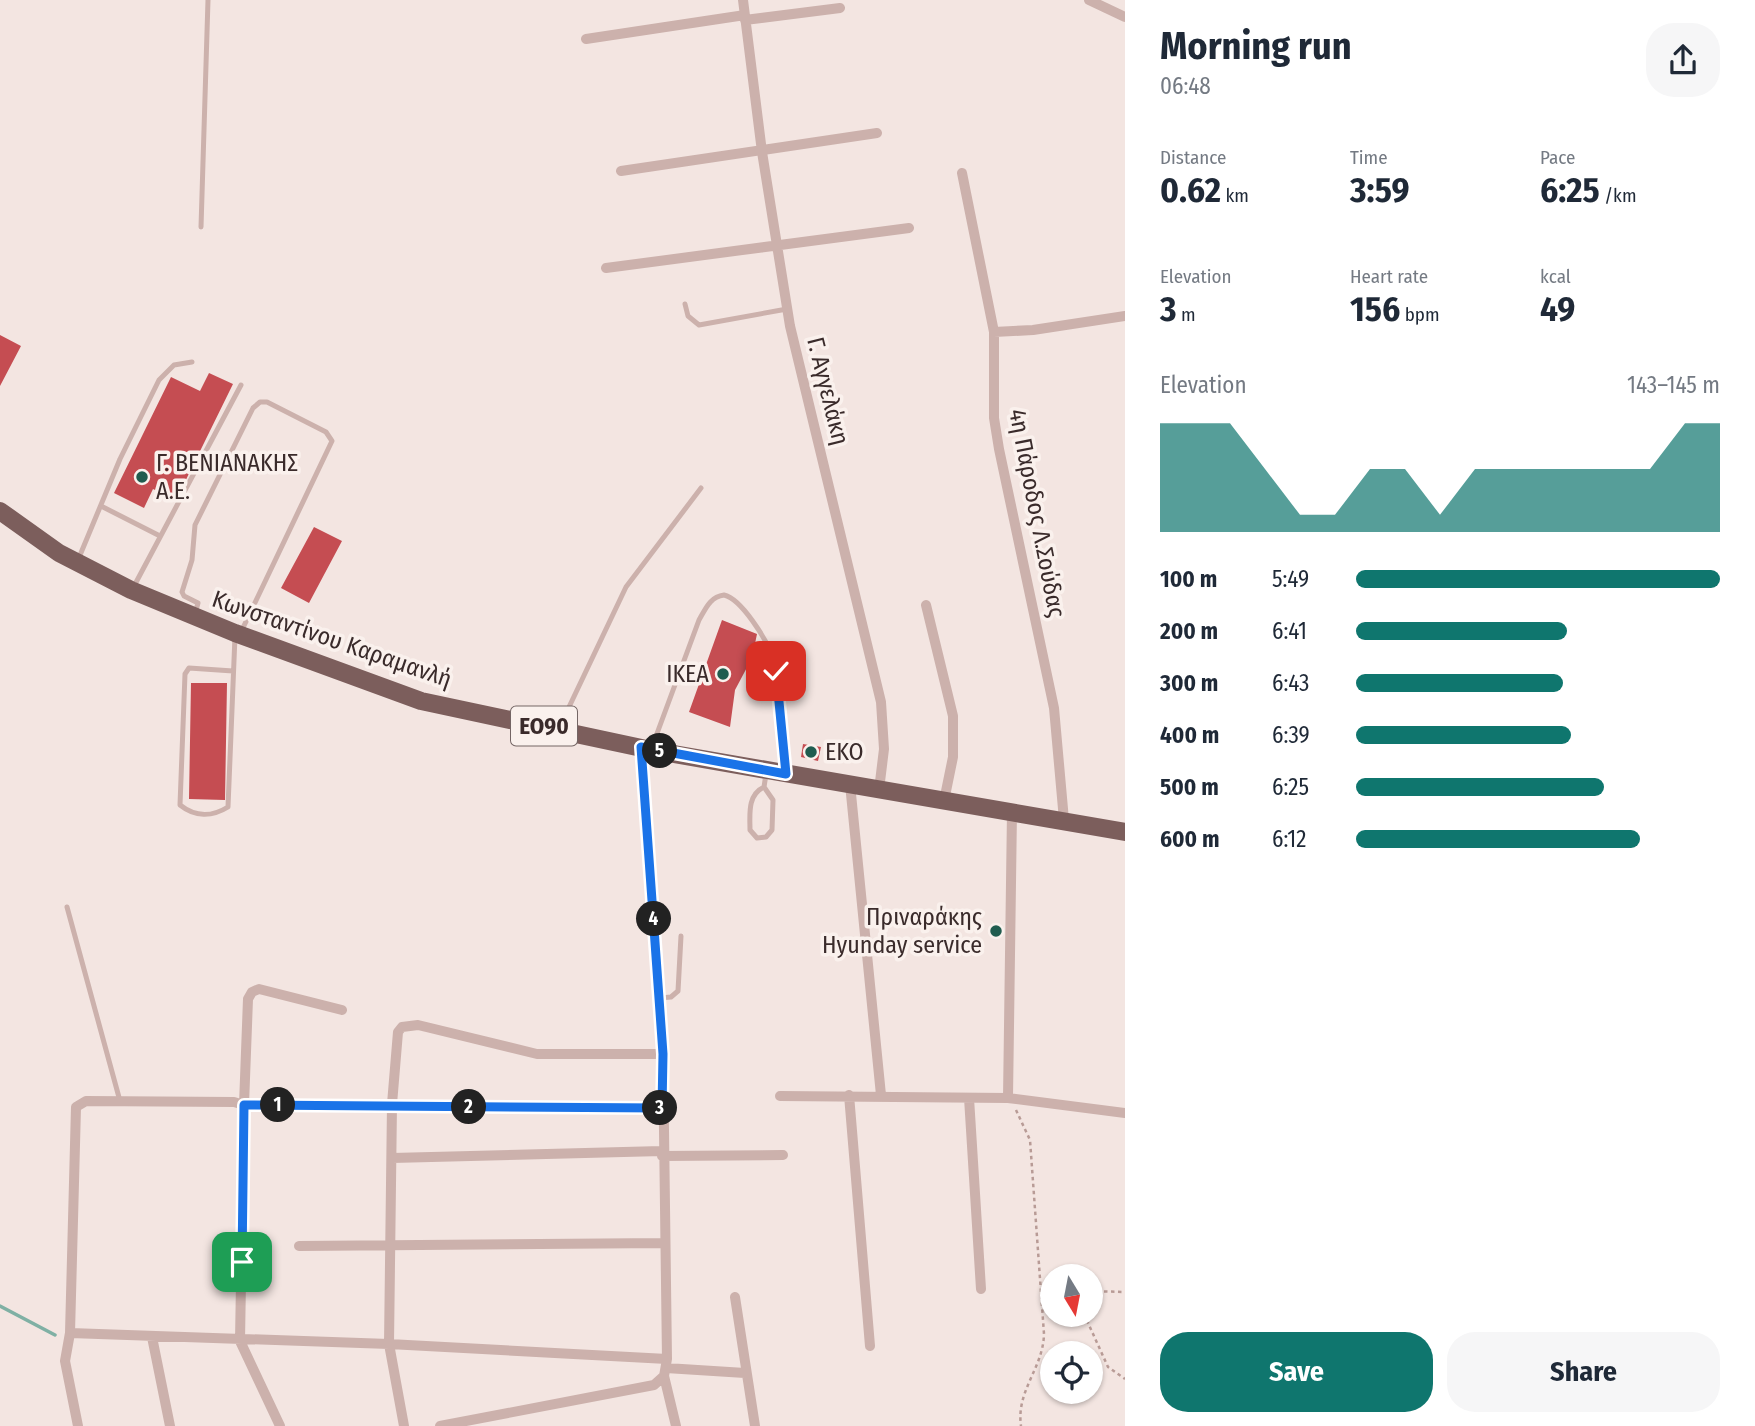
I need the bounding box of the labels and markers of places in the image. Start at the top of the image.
place label: Γ. ΒΕΝΙΑΝΑΚΗΣ A.E. [156,449,298,505]
marker: Γ. ΒΕΝΙΑΝΑΚΗΣ A.E. [134,469,150,485]
pin [746,641,806,701]
place label: IKEA [666,660,709,688]
marker: IKEA [715,666,731,682]
pin: 5 [642,734,678,768]
place label: EKO [825,738,864,766]
marker: EKO [803,744,819,760]
pin: 4 [636,902,672,936]
place label: Πριναράκης Hyunday service [822,903,982,959]
marker: Πριναράκης Hyunday service [988,923,1004,939]
pin: 1 [260,1088,296,1122]
pin: 2 [452,1090,486,1124]
pin: 3 [642,1090,678,1126]
pin [212,1232,272,1292]

